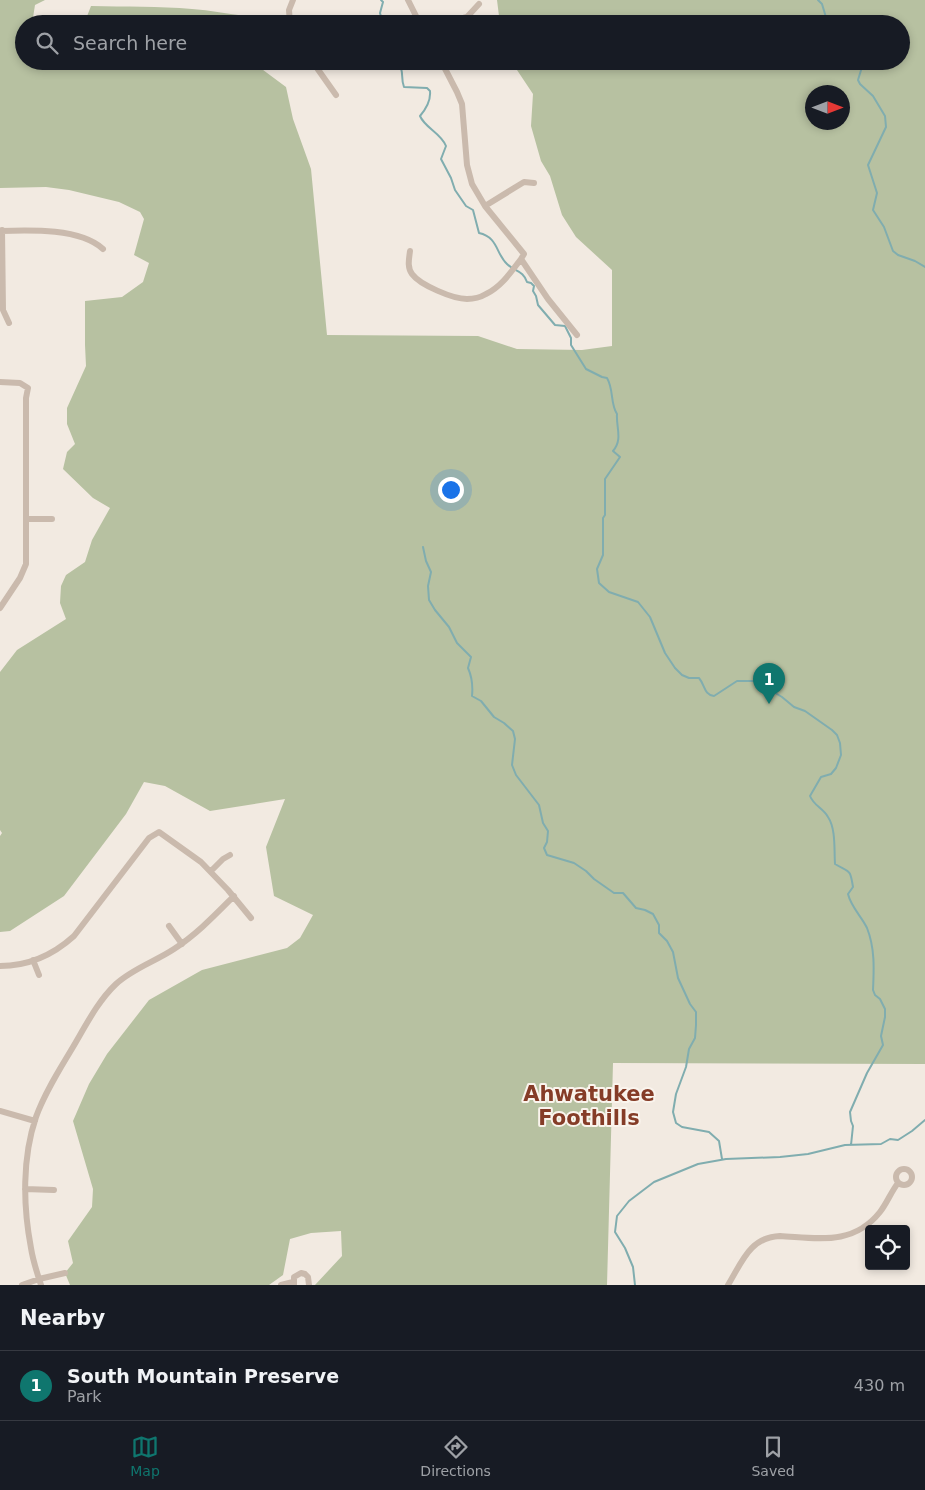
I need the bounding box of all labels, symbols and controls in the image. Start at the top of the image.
search box [15,15,910,70]
icon: search [33,29,61,57]
text: Search here [73,32,187,54]
north arrow [805,85,850,130]
your location [438,477,464,503]
pin: 1 [753,663,785,704]
district label: Ahwatukee Foothills [523,1082,655,1130]
map controls [865,1225,910,1270]
button: locate [865,1225,910,1270]
text: Nearby [20,1306,105,1330]
text: South Mountain Preserve [67,1365,339,1387]
text: 1 [30,1376,42,1395]
text: 430 m [854,1376,905,1395]
text: Park [67,1387,102,1406]
tab: Map [130,1433,160,1479]
tab: Directions [420,1433,491,1479]
tab: Saved [751,1433,795,1479]

